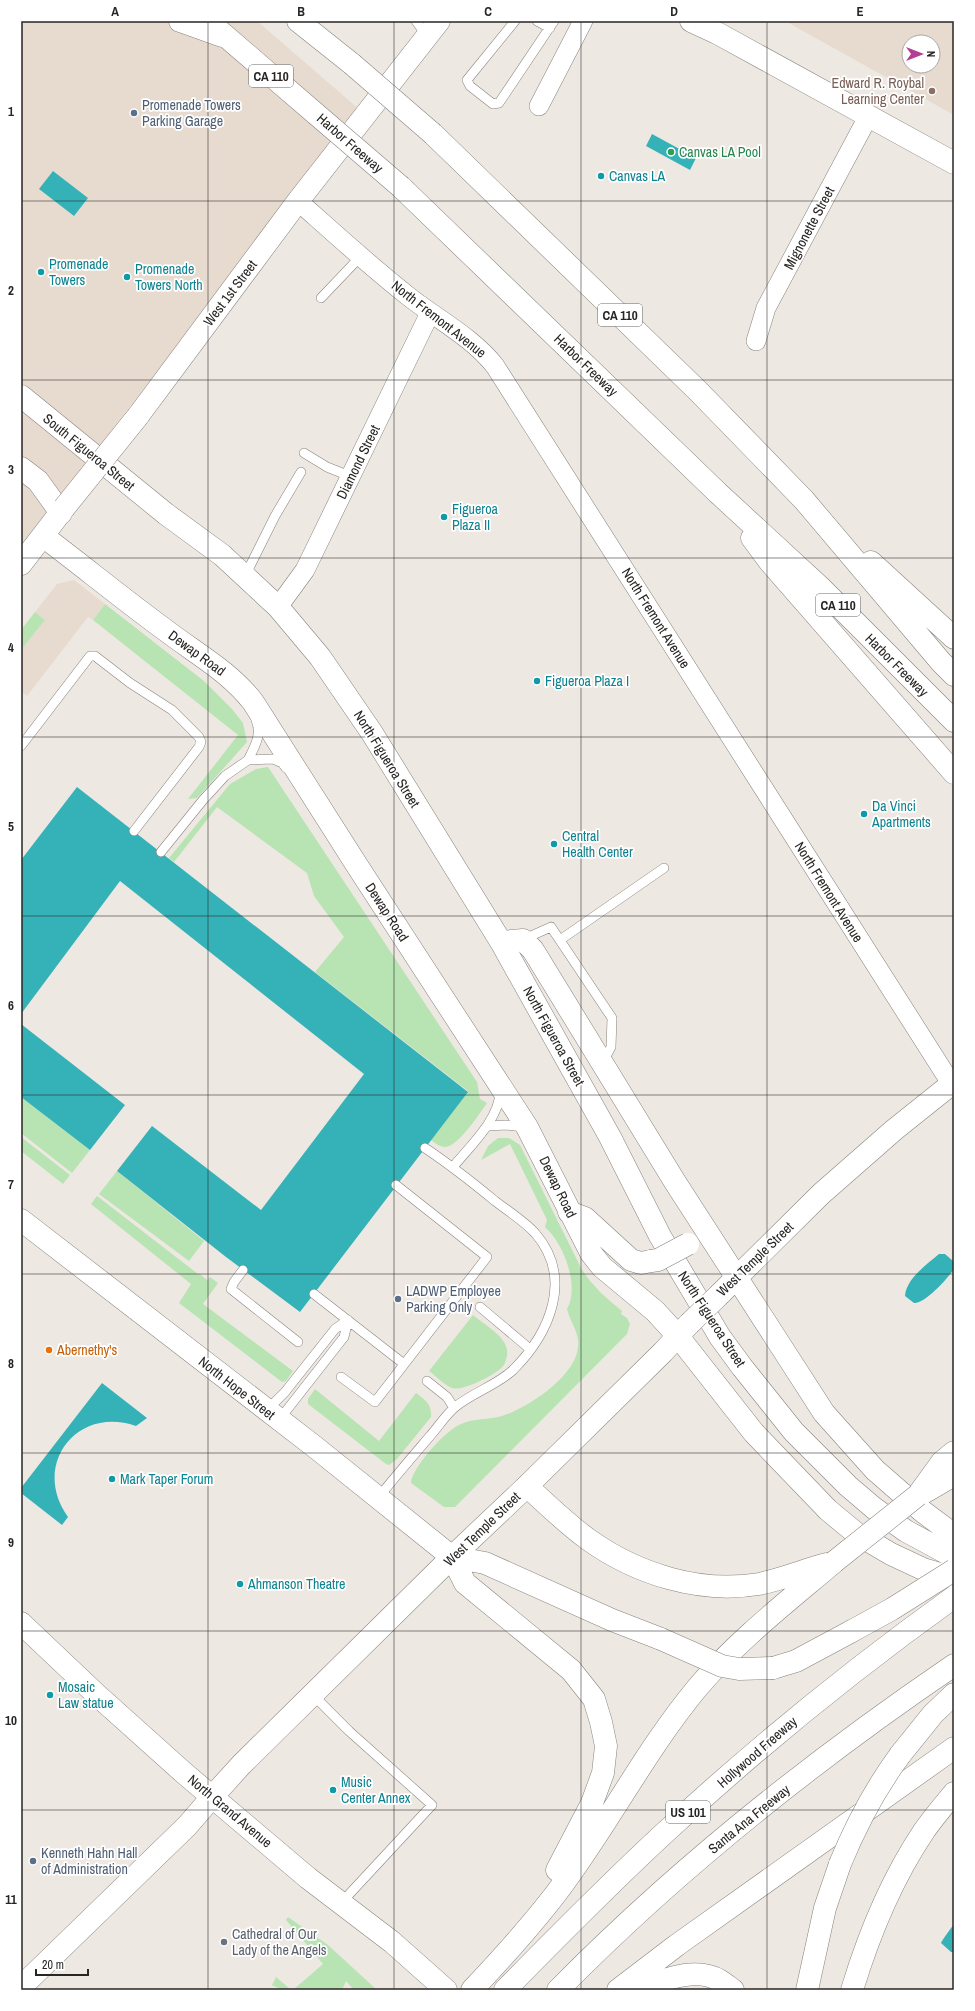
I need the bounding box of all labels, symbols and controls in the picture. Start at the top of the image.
text: A [111,3,119,20]
text: B [297,3,305,20]
text: C [484,3,492,20]
text: D [670,3,678,20]
text: E [856,3,864,20]
north arrow [901,34,941,74]
text: N [924,51,938,57]
road number: CA 110 [249,65,293,87]
place label: Edward R. Roybal Learning Center [831,74,924,108]
marker: Edward R. Roybal Learning Center [927,86,937,96]
place label: Promenade Towers Parking Garage [142,96,241,130]
text: 1 [8,103,14,120]
marker: Promenade Towers Parking Garage [129,108,139,118]
street label: Harbor Freeway [313,109,387,177]
place label: Canvas LA Pool [679,143,761,161]
marker: Canvas LA Pool [666,147,676,157]
place label: Canvas LA [609,167,665,185]
marker: Canvas LA [596,171,606,181]
street label: Mignonette Street [780,183,838,273]
place label: Promenade Towers [49,255,108,289]
street label: West 1st Street [199,256,261,330]
place label: Promenade Towers North [135,260,203,294]
marker: Promenade Towers [36,267,46,277]
marker: Promenade Towers North [122,272,132,282]
street label: North Fremont Avenue [388,276,490,362]
text: 2 [8,282,14,299]
road number: CA 110 [598,304,642,326]
street label: Harbor Freeway [550,330,622,400]
street label: South Figueroa Street [39,409,139,495]
street label: Diamond Street [332,422,384,502]
text: 3 [8,461,14,478]
place label: Figueroa Plaza II [452,500,499,534]
marker: Figueroa Plaza II [439,512,449,522]
street label: North Fremont Avenue [618,564,694,672]
road number: CA 110 [816,594,860,616]
street label: Dewap Road [165,626,229,680]
street label: Harbor Freeway [862,630,933,701]
text: 4 [8,639,14,656]
place label: Figueroa Plaza I [545,672,629,690]
marker: Figueroa Plaza I [532,676,542,686]
street label: North Figueroa Street [350,707,424,811]
place label: Da Vinci Apartments [871,797,931,831]
marker: Da Vinci Apartments [859,809,869,819]
text: 5 [8,818,14,835]
place label: Central Health Center [562,827,633,861]
street label: North Fremont Avenue [791,838,867,946]
marker: Central Health Center [549,839,559,849]
street label: Dewap Road [361,879,413,945]
street label: North Figueroa Street [519,983,589,1089]
text: 6 [8,997,14,1014]
street label: Dewap Road [535,1153,581,1221]
text: 7 [8,1176,14,1193]
street label: West Temple Street [713,1218,797,1300]
street label: North Figueroa Street [674,1268,750,1370]
place label: LADWP Employee Parking Only [406,1282,501,1316]
marker: LADWP Employee Parking Only [393,1294,403,1304]
place label: Abernethy's [56,1341,118,1359]
marker: Abernethy's [44,1345,54,1355]
street label: North Hope Street [195,1352,279,1424]
text: 8 [8,1355,14,1372]
place label: Mark Taper Forum [120,1470,213,1488]
marker: Mark Taper Forum [107,1474,117,1484]
street label: West Temple Street [440,1488,524,1570]
text: 9 [8,1534,14,1551]
place label: Ahmanson Theatre [247,1575,345,1593]
marker: Ahmanson Theatre [235,1579,245,1589]
place label: Mosaic Law statue [58,1678,114,1712]
marker: Mosaic Law statue [45,1690,55,1700]
text: 10 [5,1712,17,1729]
street label: Hollywood Freeway [713,1712,801,1792]
street label: North Grand Avenue [184,1771,276,1851]
place label: Music Center Annex [341,1773,411,1807]
street label: Santa Ana Freeway [704,1780,794,1858]
marker: Music Center Annex [328,1785,338,1795]
road number: US 101 [666,1801,710,1823]
place label: Kenneth Hahn Hall of Administration [41,1844,137,1878]
marker: Kenneth Hahn Hall of Administration [28,1856,38,1866]
text: 11 [5,1891,17,1908]
place label: Cathedral of Our Lady of the Angels [232,1925,327,1959]
marker: Cathedral of Our Lady of the Angels [219,1937,229,1947]
scale bar [36,1951,88,1977]
text: 20 m [42,1957,64,1973]

